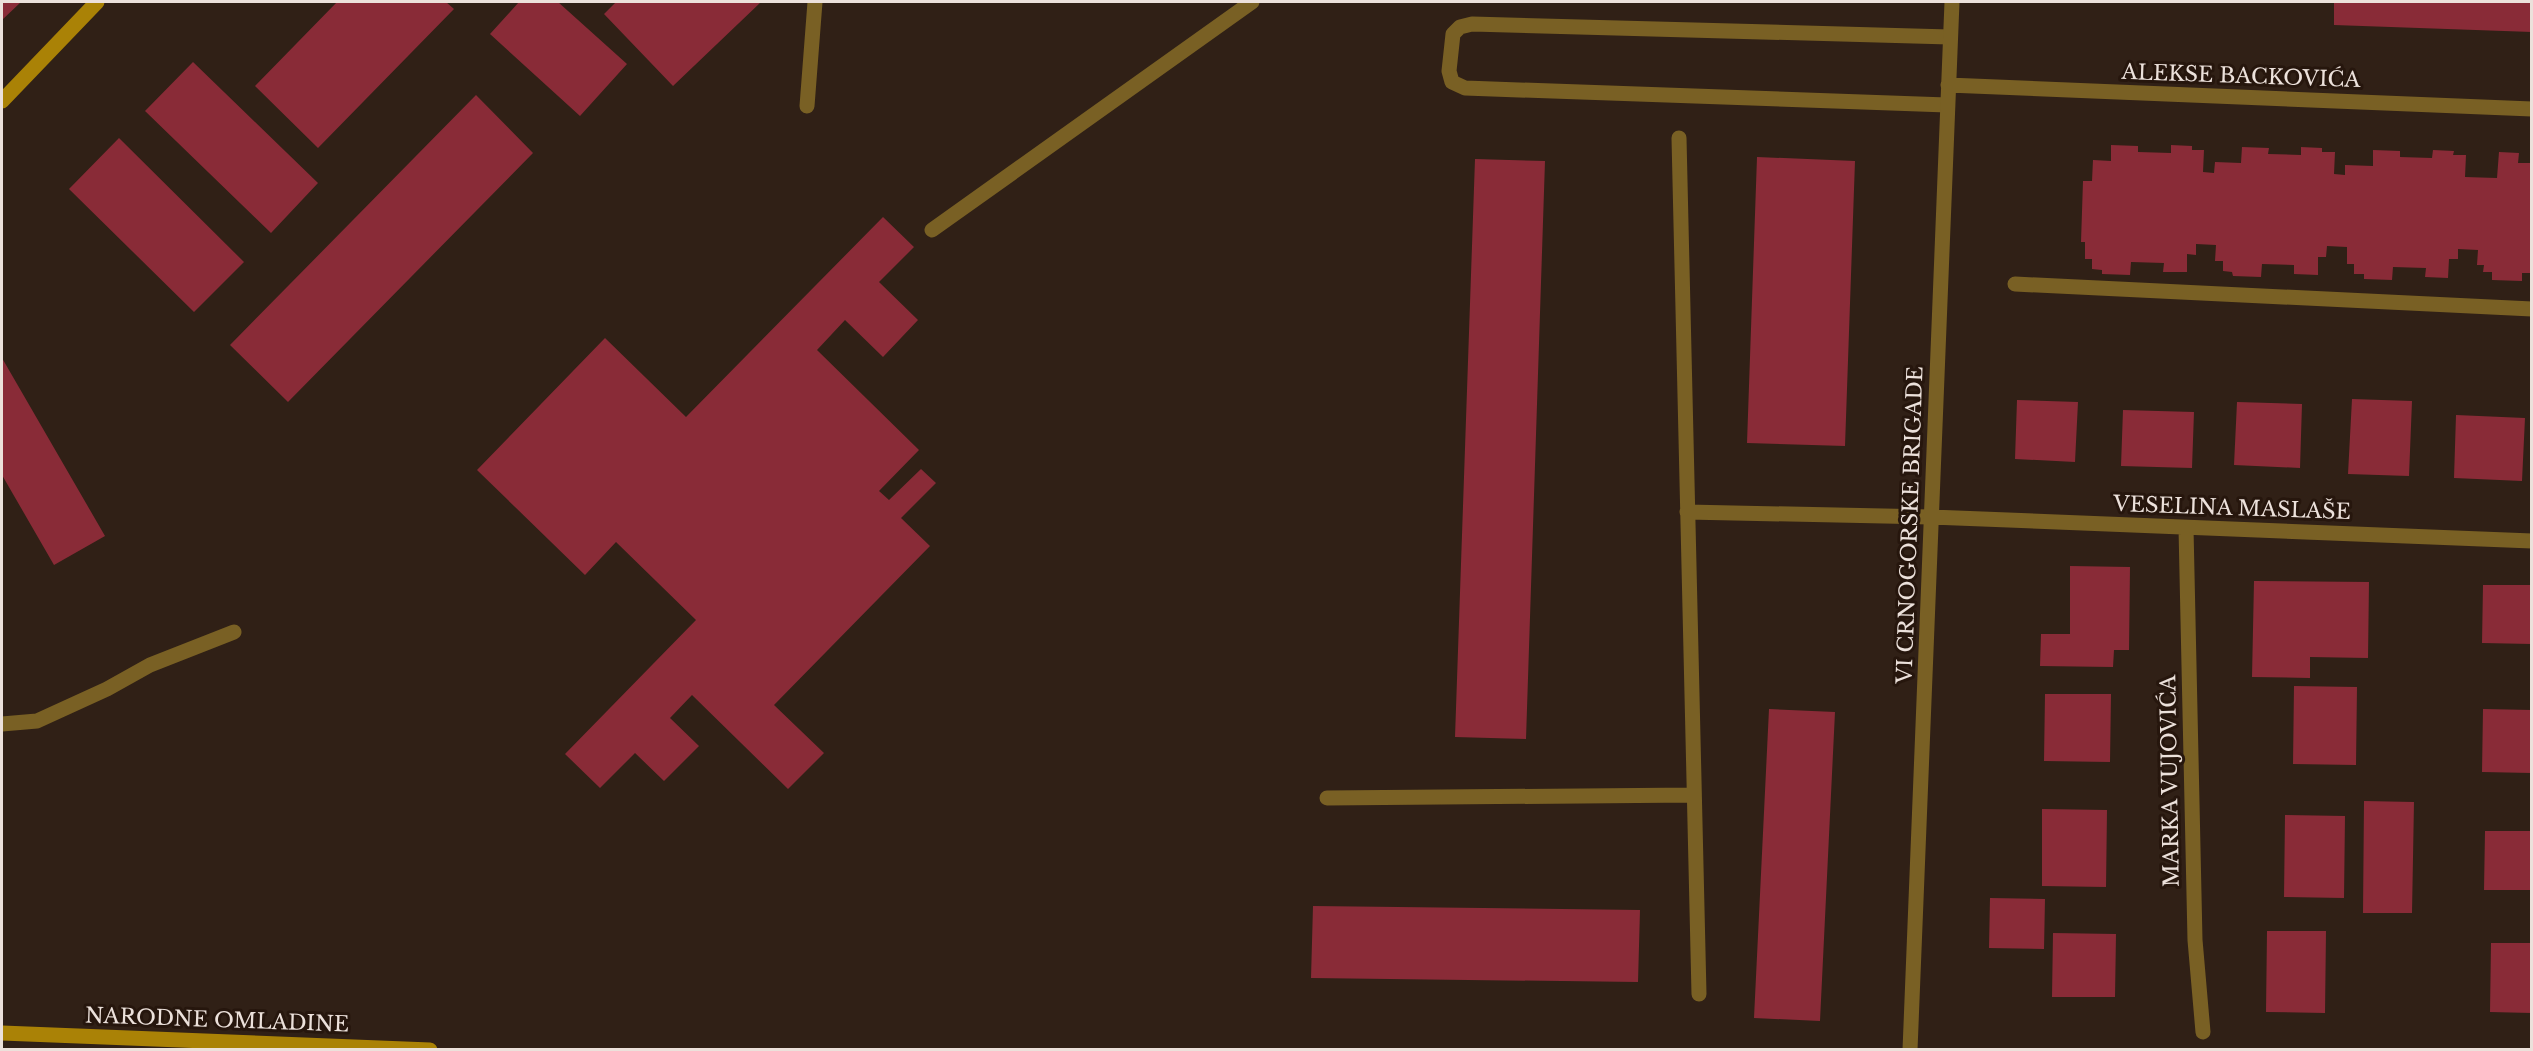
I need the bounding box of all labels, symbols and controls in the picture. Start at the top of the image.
street label: ALEKSE BACKOVIĆA [2120,59,2362,93]
street label: VI CRNOGORSKE BRIGADE [1891,366,1929,685]
street label: VESELINA MASLAŠE [2112,491,2351,525]
street label: MARKA VUJOVIĆA [2155,674,2185,887]
street label: NARODNE OMLADINE [84,1002,350,1038]

